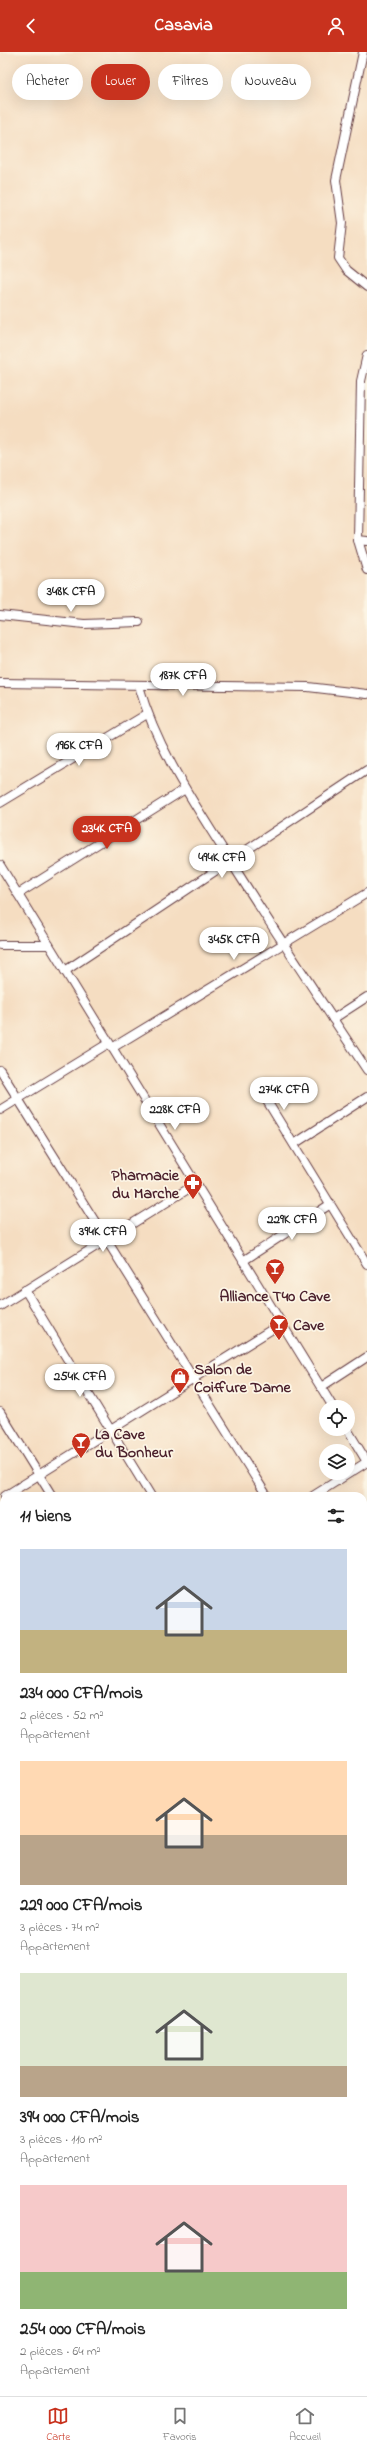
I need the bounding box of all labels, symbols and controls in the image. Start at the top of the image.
text: Casavia [154,13,213,39]
icon: back [20,15,42,37]
icon: person [325,15,347,37]
chip: Acheter [12,64,83,100]
chip: Louer [91,64,150,100]
chip: Filtres [158,64,223,100]
chip: Nouveau [231,64,311,100]
pin: 348K CFA [30,579,112,613]
text: 348K CFA [47,582,95,601]
pin: 187K CFA [142,663,224,697]
text: 187K CFA [159,666,207,685]
pin: 196K CFA [38,733,120,767]
text: 196K CFA [56,736,102,755]
pin: 234K CFA [66,816,148,850]
text: 234K CFA [82,819,132,838]
pin: 494K CFA [181,845,263,879]
text: 494K CFA [198,848,246,867]
pin: 345K CFA [193,927,275,961]
text: 345K CFA [208,930,260,949]
pin: 274K CFA [243,1077,325,1111]
text: 274K CFA [259,1080,309,1099]
pin: 228K CFA [134,1097,216,1131]
text: 228K CFA [150,1100,200,1119]
place label: Pharmacie du Marche [111,1164,180,1206]
pharmacy icon: Pharmacie du Marche [182,1172,204,1200]
pin: 229K CFA [251,1207,333,1241]
text: 229K CFA [267,1210,317,1229]
pin: 394K CFA [62,1219,144,1253]
text: 394K CFA [79,1222,127,1241]
bar icon: Alliance T40 Cave [264,1257,286,1285]
place label: Alliance T40 Cave [220,1285,331,1309]
bar icon: Cave [268,1313,290,1341]
place label: Cave [293,1314,325,1338]
place label: Salon de Coiffure Dame [194,1358,292,1400]
pin: 254K CFA [39,1364,121,1398]
shop icon: Salon de Coiffure Dame [169,1366,191,1394]
text: 254K CFA [54,1367,106,1386]
map controls [319,1400,355,1480]
button: locate [319,1400,355,1436]
place label: La Cave du Bonheur [95,1423,174,1465]
bar icon: La Cave du Bonheur [70,1431,92,1459]
button: layers [319,1444,355,1480]
text: 11 biens [20,1504,72,1529]
icon: filters [325,1505,347,1527]
icon: home [148,1575,220,1647]
text: 234 000 CFA/mois [20,1681,143,1706]
text: 2 pièces · 52 m² [20,1706,104,1725]
text: Appartement [20,1725,90,1744]
icon: home [148,1787,220,1859]
text: 229 000 CFA/mois [20,1893,142,1918]
text: 3 pièces · 74 m² [20,1918,99,1937]
text: Appartement [20,1937,90,1956]
icon: home [148,1999,220,2071]
text: 394 000 CFA/mois [20,2105,140,2130]
text: 3 pièces · 110 m² [20,2130,102,2149]
text: Appartement [20,2149,90,2168]
icon: home [148,2211,220,2283]
text: 254 000 CFA/mois [20,2317,146,2342]
text: 2 pièces · 64 m² [20,2342,101,2361]
text: Appartement [20,2361,90,2380]
tab: Carte [46,2405,70,2445]
tab: Favoris [163,2405,197,2445]
tab: Accueil [289,2405,321,2445]

